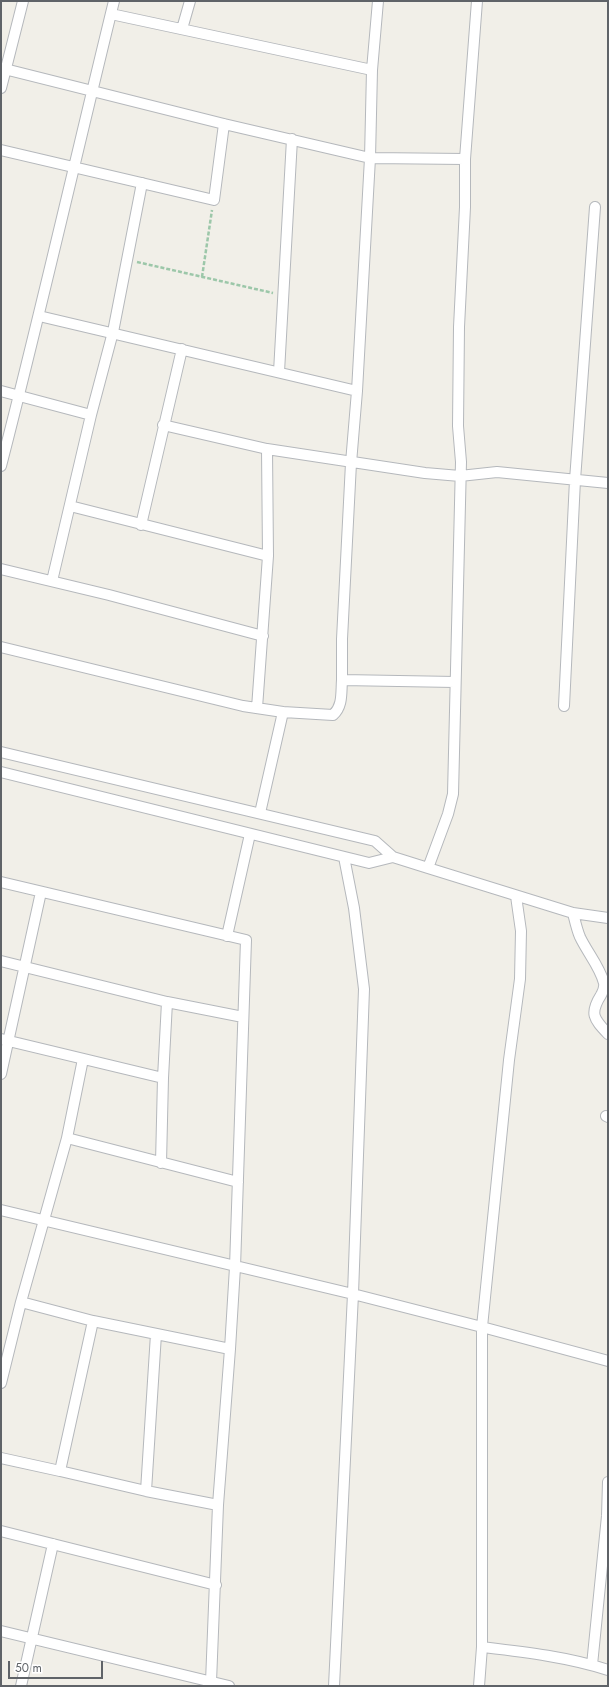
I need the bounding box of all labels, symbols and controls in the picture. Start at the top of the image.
scale bar [10,1653,105,1679]
text: 50 m [15,1659,42,1677]

